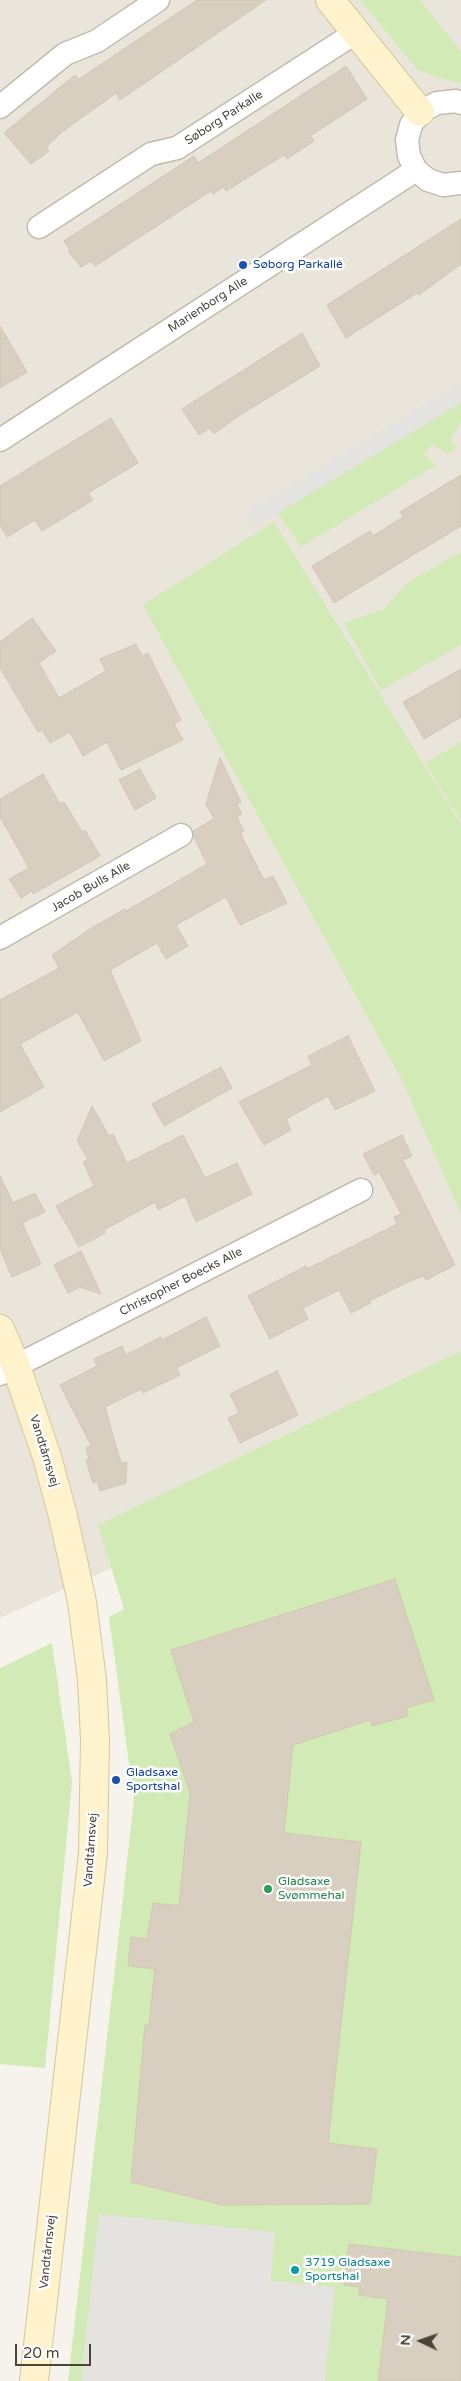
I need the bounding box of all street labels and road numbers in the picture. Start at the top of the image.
street label: Søborg Parkalle [182,88,266,148]
street label: Marienborg Alle [166,274,250,336]
street label: Jacob Bulls Alle [49,859,133,915]
street label: Christopher Boecks Alle [117,1245,245,1319]
street label: Vandtårnsvej [26,1413,62,1489]
street label: Vandtårnsvej [81,1812,101,1888]
street label: Vandtårnsvej [37,2214,59,2290]

